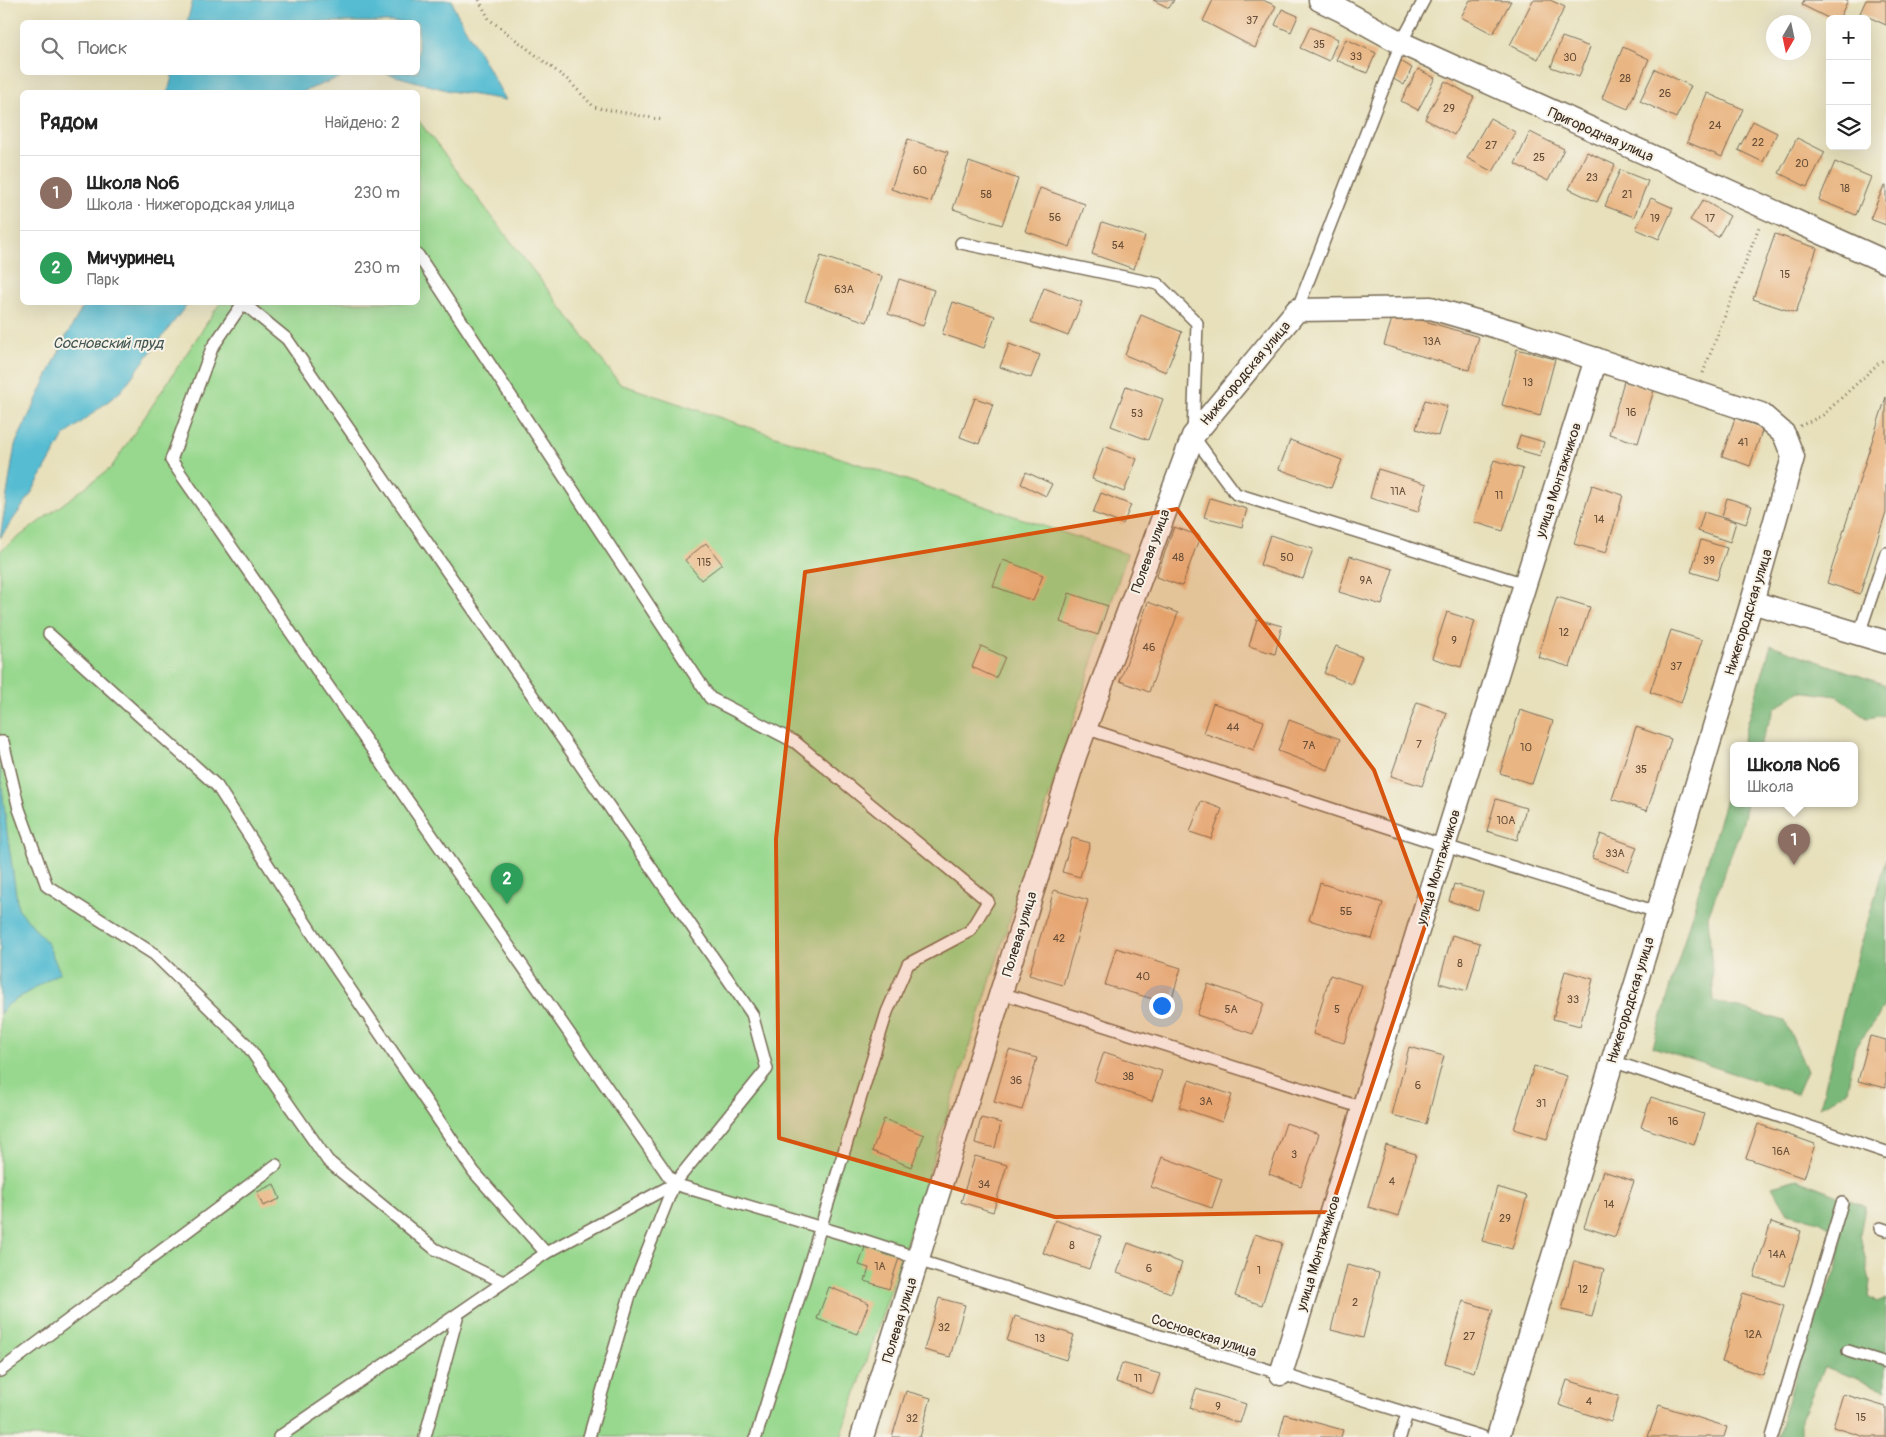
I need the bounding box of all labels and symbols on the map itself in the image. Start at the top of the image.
house number: 37 [1246,14,1258,27]
north arrow [1766,15,1811,60]
house number: 35 [1313,38,1325,51]
house number: 33 [1350,50,1362,63]
house number: 30 [1563,51,1577,64]
house number: 28 [1619,72,1631,85]
house number: 26 [1659,87,1671,100]
house number: 29 [1443,102,1455,115]
street label: Пригородная улица [1545,104,1656,165]
house number: 24 [1709,119,1722,132]
house number: 22 [1752,136,1764,149]
house number: 27 [1485,139,1497,152]
house number: 25 [1533,151,1545,164]
house number: 20 [1795,157,1809,170]
house number: 60 [913,164,927,177]
house number: 23 [1586,171,1598,184]
house number: 18 [1840,182,1850,195]
house number: 58 [980,188,992,201]
house number: 21 [1622,188,1632,201]
house number: 56 [1049,211,1061,224]
house number: 19 [1650,212,1660,225]
house number: 17 [1705,212,1715,225]
house number: 54 [1112,239,1125,252]
house number: 15 [1780,268,1790,281]
house number: 63А [834,283,854,296]
street label: Нижегородская улица [1197,318,1294,429]
water label: Сосновский пруд [53,334,165,353]
house number: 13А [1423,335,1441,348]
house number: 13 [1523,376,1533,389]
house number: 16 [1626,406,1636,419]
house number: 53 [1131,407,1143,420]
street label: улица Монтажников [1532,420,1585,541]
house number: 41 [1738,436,1748,449]
house number: 11А [1390,485,1406,498]
house number: 11 [1495,489,1503,502]
street label: Полевая улица [1127,507,1174,595]
house number: 14 [1594,513,1605,526]
street label: Нижегородская улица [1721,547,1776,677]
house number: 48 [1172,551,1184,564]
house number: 50 [1280,551,1294,564]
house number: 39 [1703,554,1715,567]
house number: 115 [697,556,711,569]
house number: 9А [1360,574,1372,587]
house number: 12 [1559,626,1569,639]
house number: 9 [1451,634,1457,647]
house number: 46 [1143,641,1155,654]
house number: 37 [1670,660,1682,673]
house number: 44 [1227,721,1240,734]
house number: 7 [1416,738,1422,751]
house number: 7А [1303,739,1315,752]
house number: 10 [1520,741,1532,754]
house number: 35 [1635,763,1647,776]
street label: улица Монтажников [1413,807,1464,928]
house number: 10А [1497,814,1515,827]
pin: 1 [1778,824,1810,865]
house number: 33А [1605,847,1625,860]
pin: 2 [491,863,523,904]
street label: Полевая улица [998,890,1040,979]
house number: 5Б [1340,905,1352,918]
house number: 42 [1053,932,1065,945]
street label: Нижегородская улица [1603,935,1658,1065]
house number: 8 [1457,957,1463,970]
house number: 40 [1136,970,1150,983]
your location [1149,993,1175,1019]
house number: 33 [1567,993,1579,1006]
house number: 5А [1224,1003,1238,1016]
house number: 5 [1334,1003,1340,1016]
house number: 38 [1122,1070,1134,1083]
house number: 36 [1010,1074,1022,1087]
house number: 6 [1415,1079,1421,1092]
house number: 3А [1199,1095,1213,1108]
house number: 31 [1536,1097,1546,1110]
house number: 16 [1668,1115,1678,1128]
house number: 16А [1772,1145,1790,1158]
house number: 3 [1291,1148,1297,1161]
house number: 4 [1389,1175,1396,1188]
house number: 34 [978,1178,991,1191]
street label: улица Монтажников [1293,1193,1344,1314]
house number: 14 [1604,1198,1615,1211]
house number: 29 [1499,1212,1511,1225]
house number: 8 [1069,1239,1075,1252]
house number: 14А [1768,1248,1786,1261]
house number: 1А [874,1260,886,1273]
house number: 6 [1146,1262,1152,1275]
house number: 1 [1257,1264,1261,1277]
street label: Полевая улица [878,1276,920,1365]
house number: 12 [1578,1283,1588,1296]
house number: 2 [1352,1296,1358,1309]
street label: Сосновская улица [1149,1310,1259,1361]
house number: 32 [938,1321,950,1334]
house number: 12А [1744,1328,1762,1341]
house number: 27 [1463,1330,1475,1343]
house number: 13 [1035,1332,1045,1345]
house number: 11 [1134,1372,1142,1385]
house number: 4 [1586,1395,1593,1408]
house number: 9 [1215,1400,1221,1413]
house number: 15 [1856,1411,1866,1424]
house number: 32 [906,1412,918,1425]

